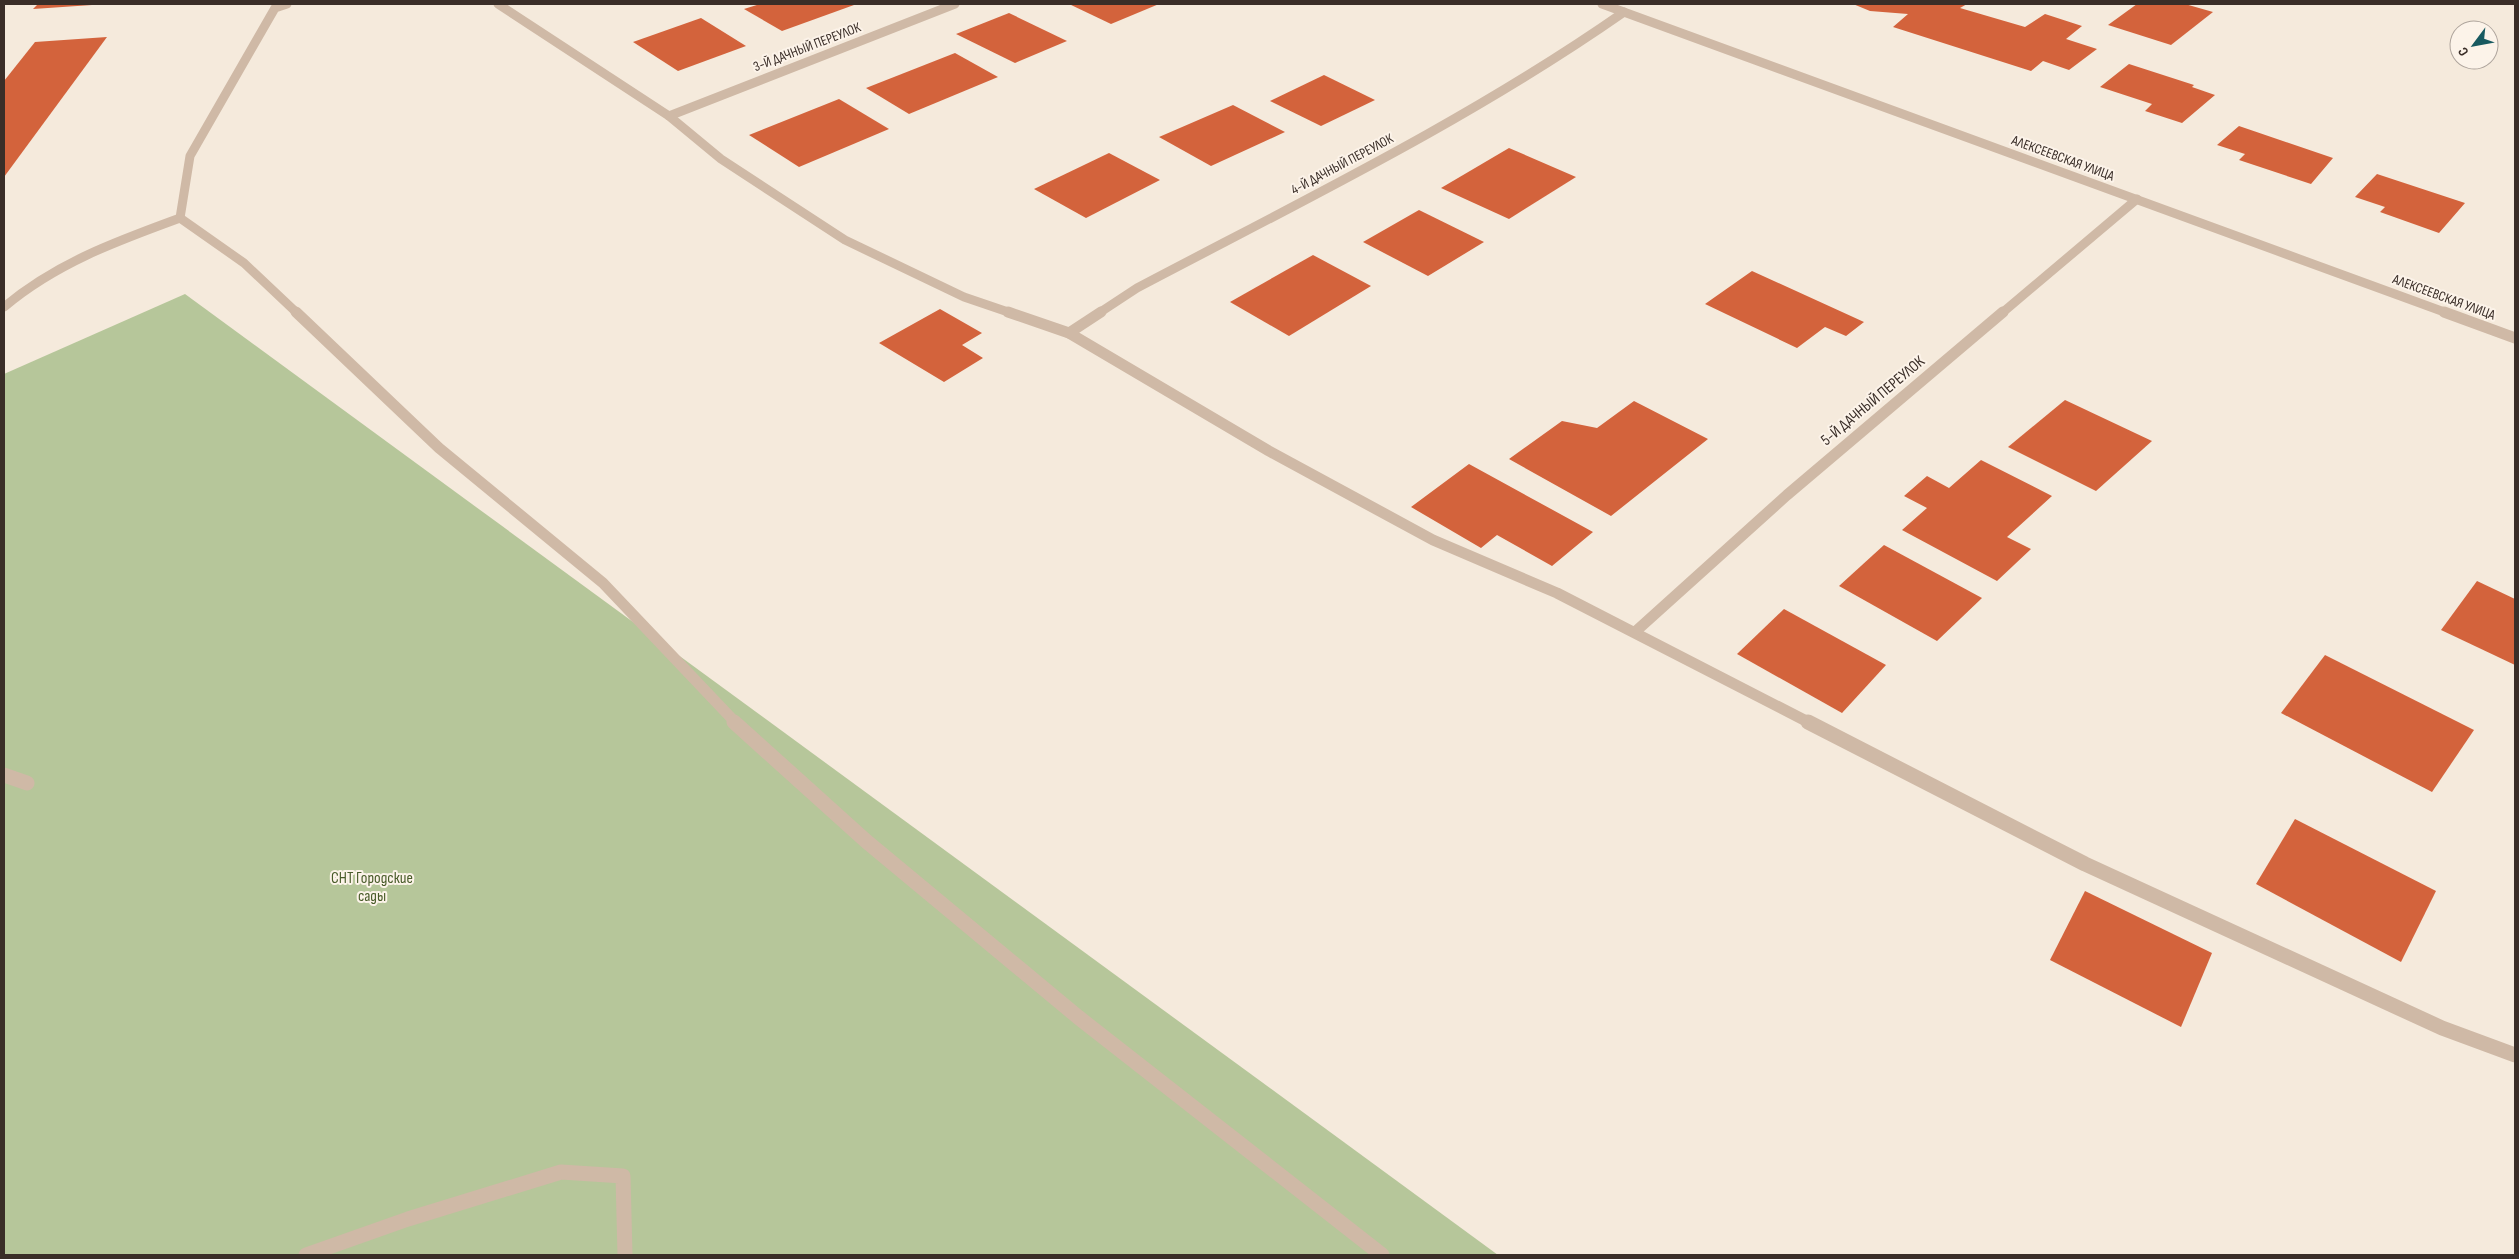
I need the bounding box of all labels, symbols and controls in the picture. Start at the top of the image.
street label: 3-Й ДАЧНЫЙ ПЕРЕУЛОК [751,18,864,75]
north arrow [2449,20,2499,70]
text: С [2454,44,2473,59]
street label: 4-Й ДАЧНЫЙ ПЕРЕУЛОК [1288,129,1397,198]
street label: АЛЕКСЕЕВСКАЯ УЛИЦА [2008,131,2118,185]
street label: АЛЕКСЕЕВСКАЯ УЛИЦА [2389,270,2499,324]
street label: 5-Й ДАЧНЫЙ ПЕРЕУЛОК [1817,352,1929,450]
park label: СНТ Городские сады [331,869,413,906]

